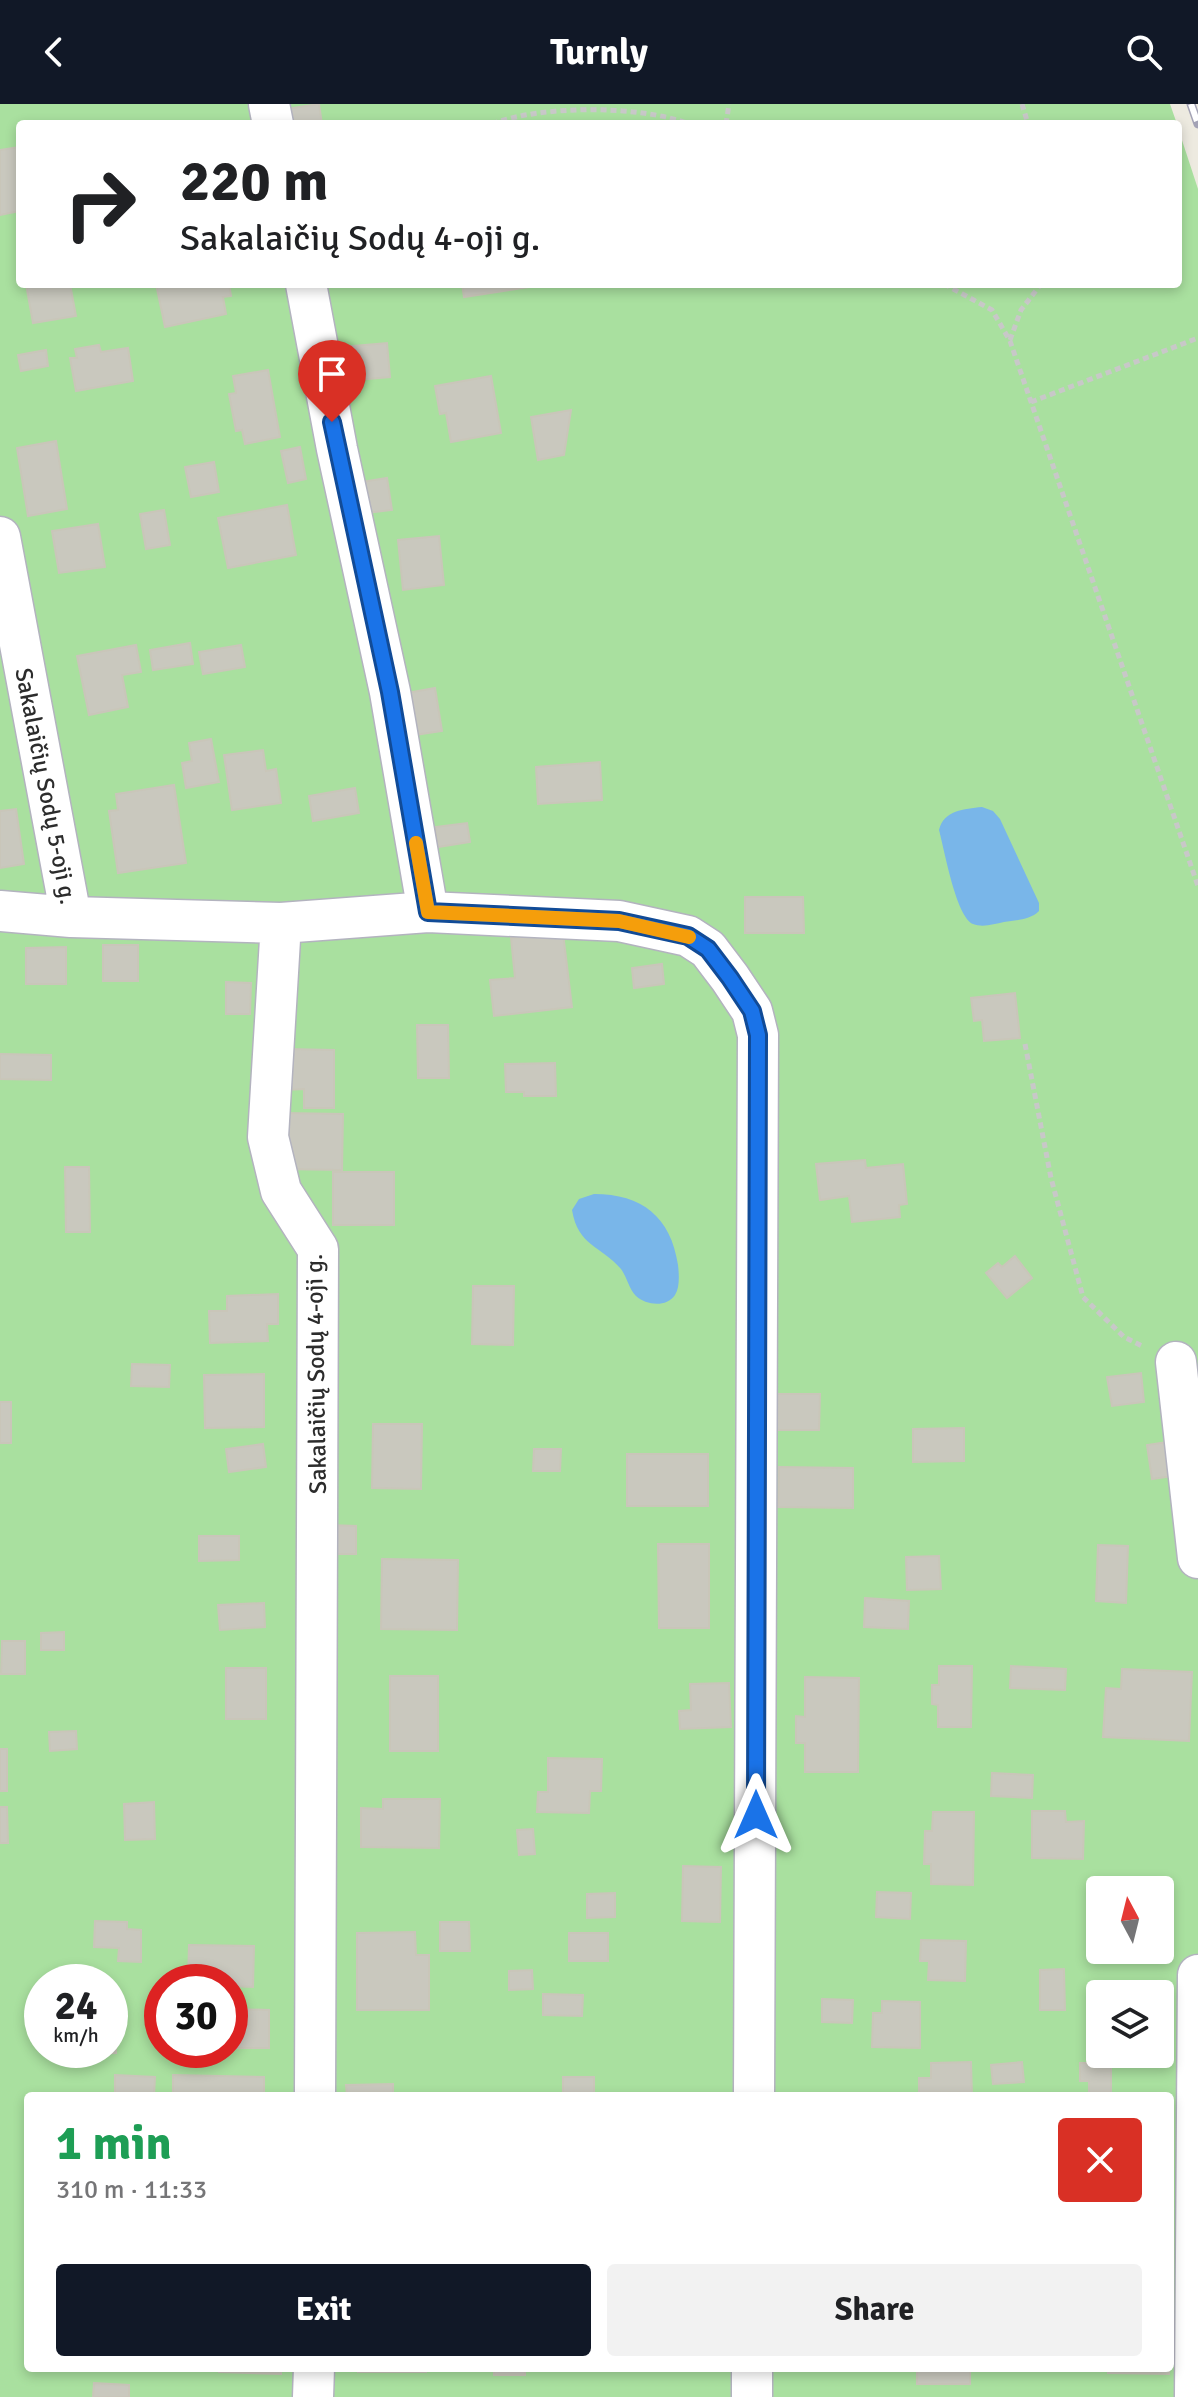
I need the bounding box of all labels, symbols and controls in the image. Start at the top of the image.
icon: back [32,30,76,74]
text: Turnly [550,30,648,75]
icon: search [1122,30,1166,74]
text: 220 m [180,147,328,216]
icon: right [48,152,152,256]
text: Sakalaičių Sodų 4-oji g. [180,216,540,261]
pin [298,340,366,422]
icon: arrive [310,352,354,396]
street label: Sakalaičių Sodų 5-oji g. [8,665,84,907]
street label: Sakalaičių Sodų 4-oji g. [299,1254,333,1494]
position arrow [714,1773,798,1857]
north arrow [1086,1876,1174,1964]
map controls [1086,1876,1174,2068]
speed limit sign: 30 [144,1964,248,2068]
button: layers [1086,1980,1174,2068]
text: 24 [54,1981,98,2031]
text: km/h [53,2023,99,2048]
text: 1 min [56,2114,172,2173]
button: close [1058,2118,1142,2202]
text: 310 m · 11:33 [56,2174,207,2206]
button: Exit [56,2264,591,2356]
button: Share [607,2264,1142,2356]

